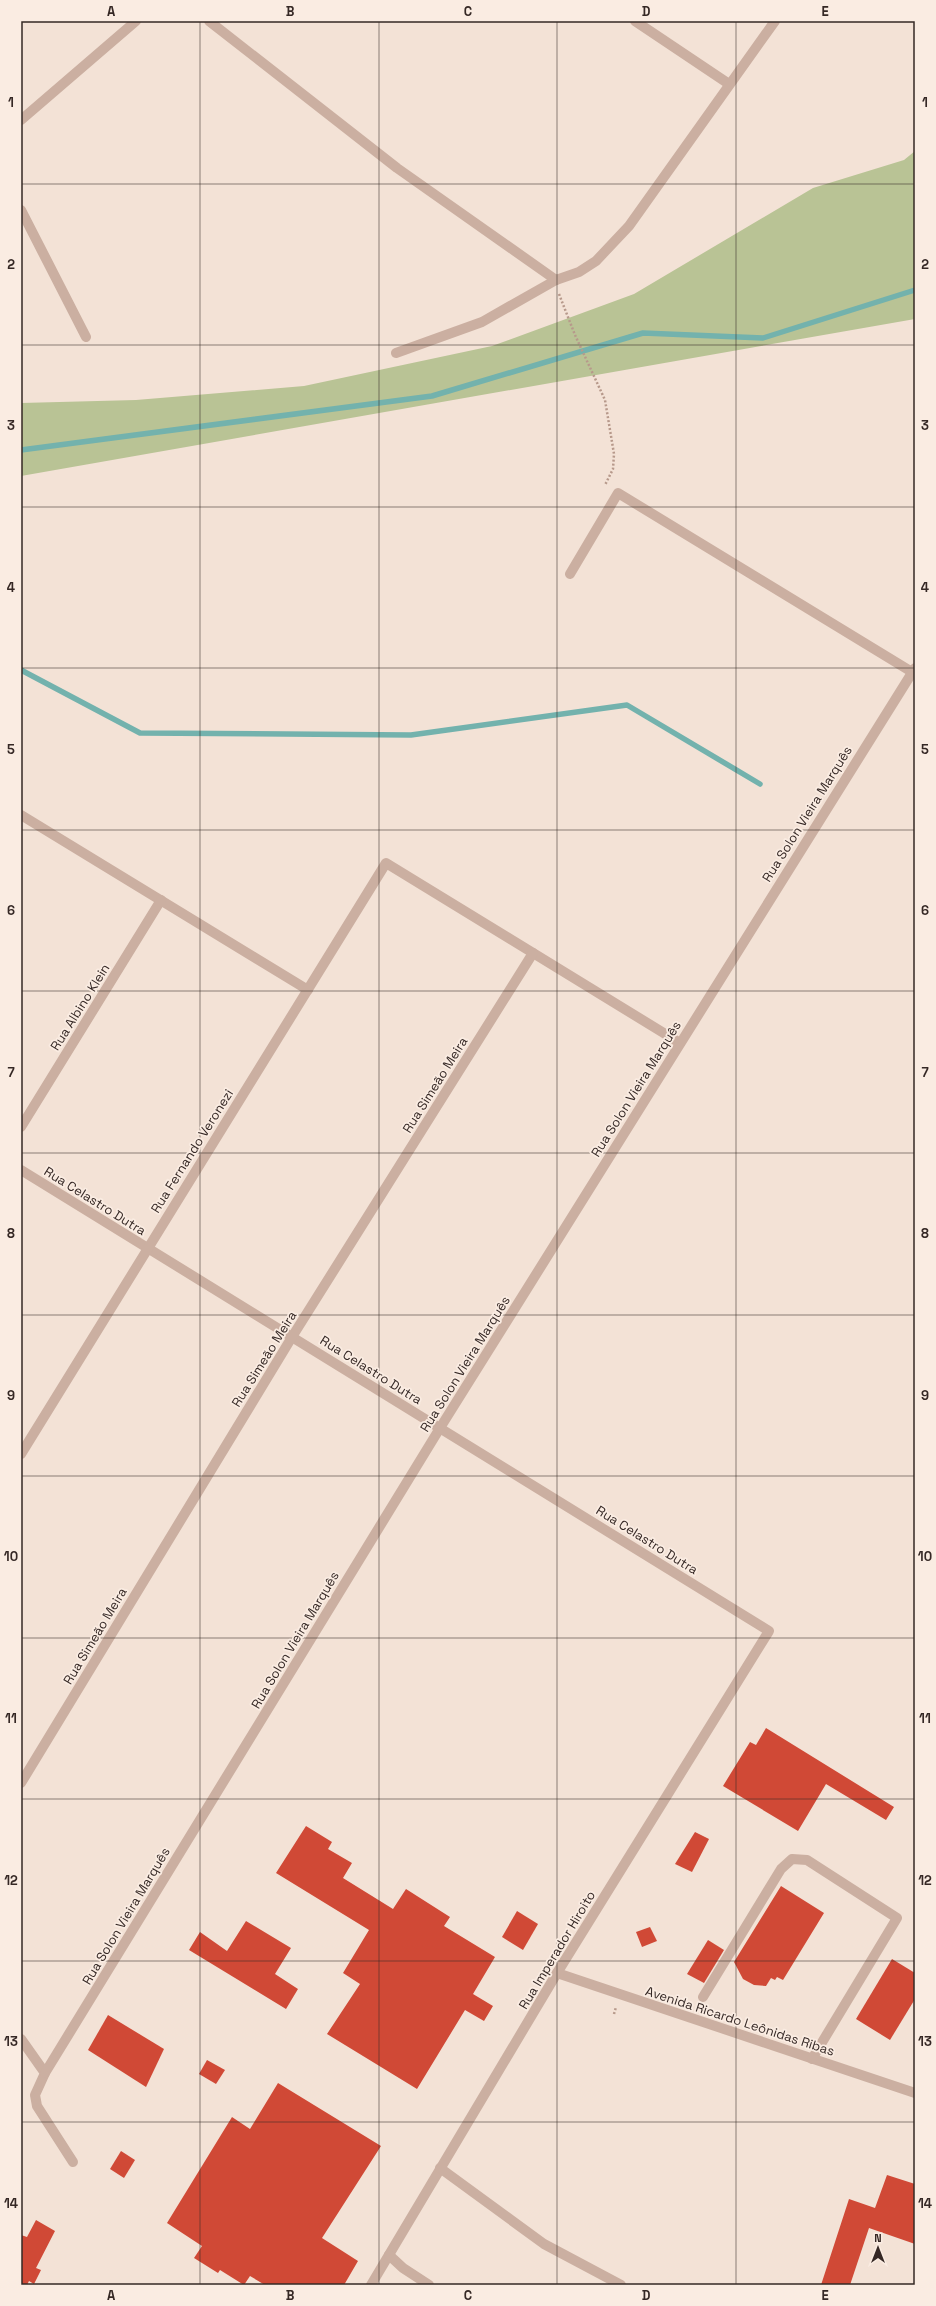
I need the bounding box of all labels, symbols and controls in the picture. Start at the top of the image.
text: A [107,3,116,20]
text: B [286,3,295,20]
text: C [464,3,472,20]
text: D [642,3,651,20]
text: E [821,3,829,20]
text: 1 [8,94,14,111]
text: 1 [922,94,928,111]
text: 2 [7,256,15,273]
text: 2 [921,256,929,273]
text: 3 [7,417,15,434]
text: 3 [921,417,929,434]
text: 4 [7,579,15,596]
text: 4 [921,579,929,596]
text: 5 [7,741,15,758]
text: 5 [921,741,929,758]
street label: Rua Solon Vieira Marquês [758,743,856,885]
text: 6 [7,902,15,919]
text: 6 [921,902,929,919]
street label: Rua Albino Klein [47,960,113,1054]
street label: Rua Solon Vieira Marquês [587,1018,685,1160]
street label: Rua Simeão Meira [399,1033,472,1136]
text: 7 [7,1064,15,1081]
text: 7 [921,1064,929,1081]
street label: Rua Fernando Veronezi [147,1086,237,1216]
street label: Rua Celastro Dutra [41,1163,150,1240]
text: 8 [7,1225,15,1242]
text: 8 [921,1225,929,1242]
street label: Rua Solon Vieira Marquês [416,1293,514,1435]
street label: Rua Simeão Meira [228,1307,301,1410]
street label: Rua Celastro Dutra [317,1332,426,1409]
text: 9 [7,1387,15,1404]
text: 9 [921,1387,929,1404]
street label: Rua Celastro Dutra [593,1502,702,1579]
text: 10 [4,1548,18,1565]
text: 10 [918,1548,932,1565]
street label: Rua Solon Vieira Marquês [247,1568,343,1712]
street label: Rua Simeão Meira [59,1584,131,1688]
text: 11 [5,1710,17,1727]
text: 11 [919,1710,931,1727]
street label: Rua Solon Vieira Marquês [78,1844,174,1988]
text: 12 [4,1872,18,1889]
text: 12 [918,1872,932,1889]
street label: Rua Imperador Hiroito [515,1888,599,2012]
street label: Avenida Ricardo Leônidas Ribas [643,1982,837,2060]
text: 13 [4,2033,18,2050]
text: 13 [918,2033,932,2050]
text: 14 [4,2195,18,2212]
text: 14 [918,2195,932,2212]
north arrow [858,2228,898,2268]
text: N [874,2231,882,2245]
text: A [107,2287,116,2304]
text: B [286,2287,295,2304]
text: C [464,2287,472,2304]
text: D [642,2287,651,2304]
text: E [821,2287,829,2304]

